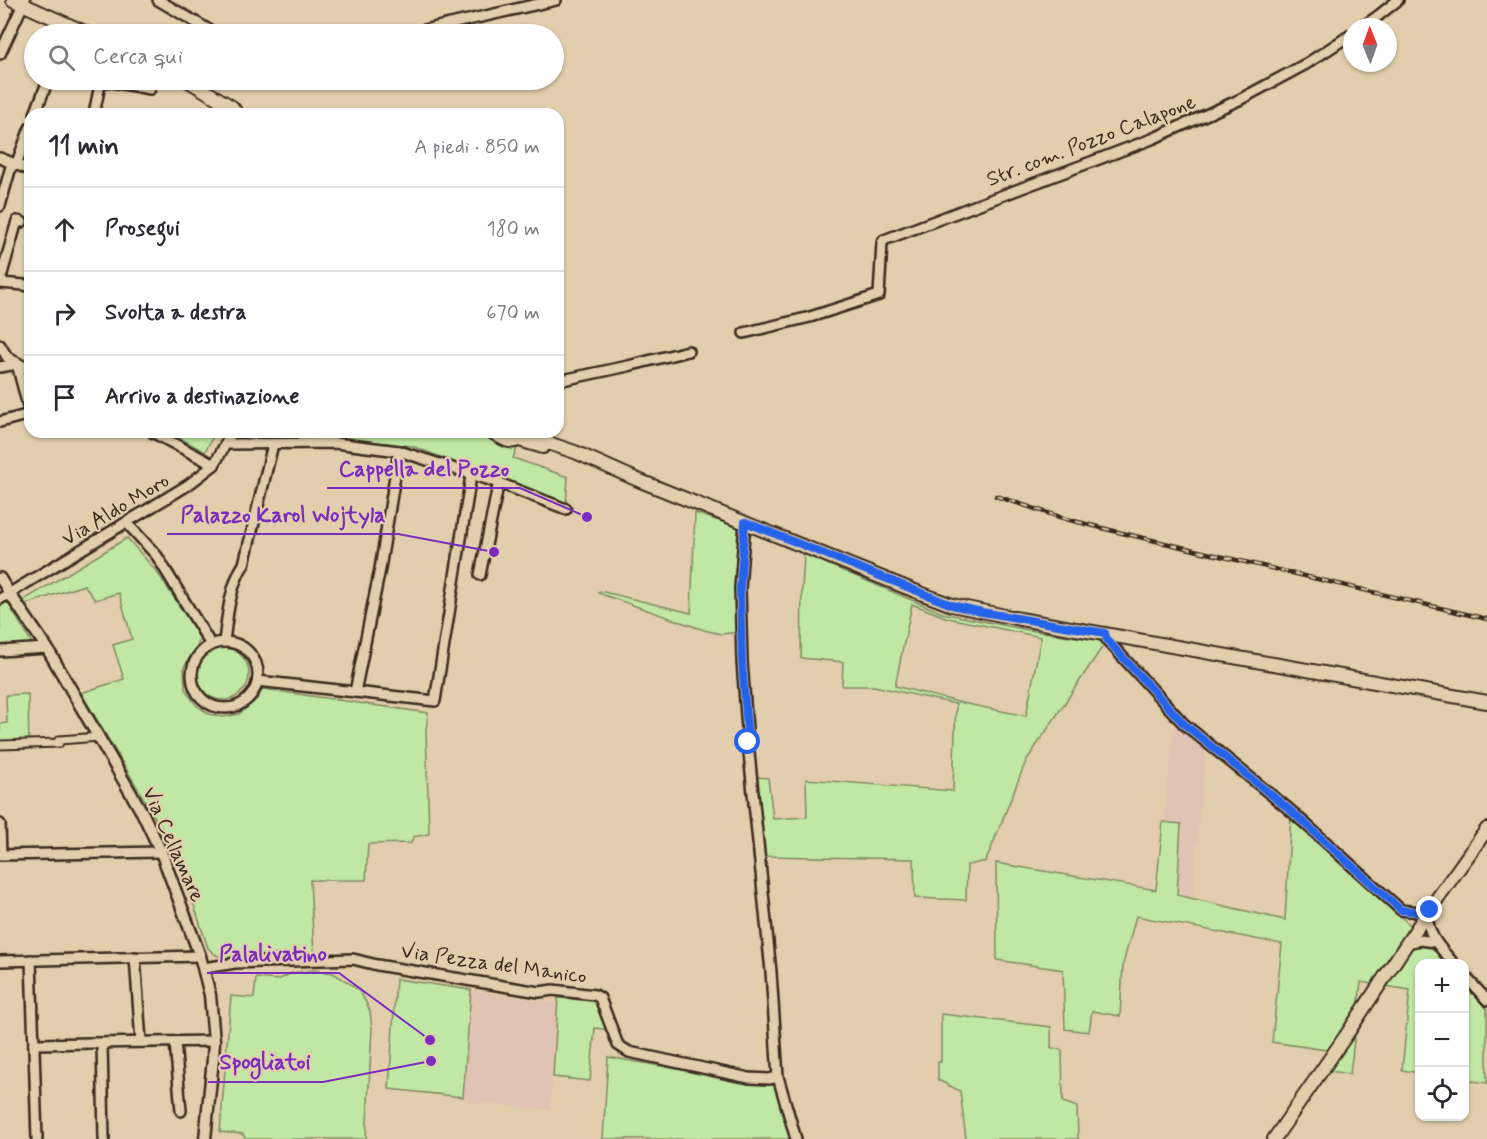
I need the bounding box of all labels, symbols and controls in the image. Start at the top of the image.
north arrow [1343,18,1397,72]
search box [24,24,564,90]
icon: search [45,41,78,74]
text: Cerca qui [93,43,183,71]
street label: Str. com. Pozzo Calapone [983,88,1200,194]
text: 11 min [48,130,119,164]
text: A piedi · 850 m [414,134,540,161]
icon: ahead [48,213,81,246]
text: Prosegui [105,215,180,243]
text: 180 m [487,216,540,243]
icon: right [48,297,81,330]
text: Svolta a destra [105,299,247,327]
text: 670 m [486,300,540,327]
icon: arrive [48,381,81,414]
text: Arrivo a destinazione [105,383,299,411]
callout: Cappella del Pozzo [327,448,520,488]
text: Cappella del Pozzo [339,456,510,484]
street label: Via Aldo Moro [57,467,174,553]
callout: Palazzo Karol Wojtyla [167,494,398,534]
text: Palazzo Karol Wojtyla [181,502,385,531]
route start [734,728,760,754]
street label: Via Cellamare [135,782,211,907]
route end [1416,896,1442,922]
callout: Palalivatino [207,933,339,973]
street label: Via Pezza del Manico [399,937,588,991]
text: Palalivatino [219,941,327,969]
map controls [1415,959,1469,1121]
button: + [1415,959,1469,1013]
button: − [1415,1013,1469,1067]
callout: Spogliatoi [208,1042,323,1082]
text: Spogliatoi [219,1049,311,1080]
button: locate [1415,1067,1469,1121]

